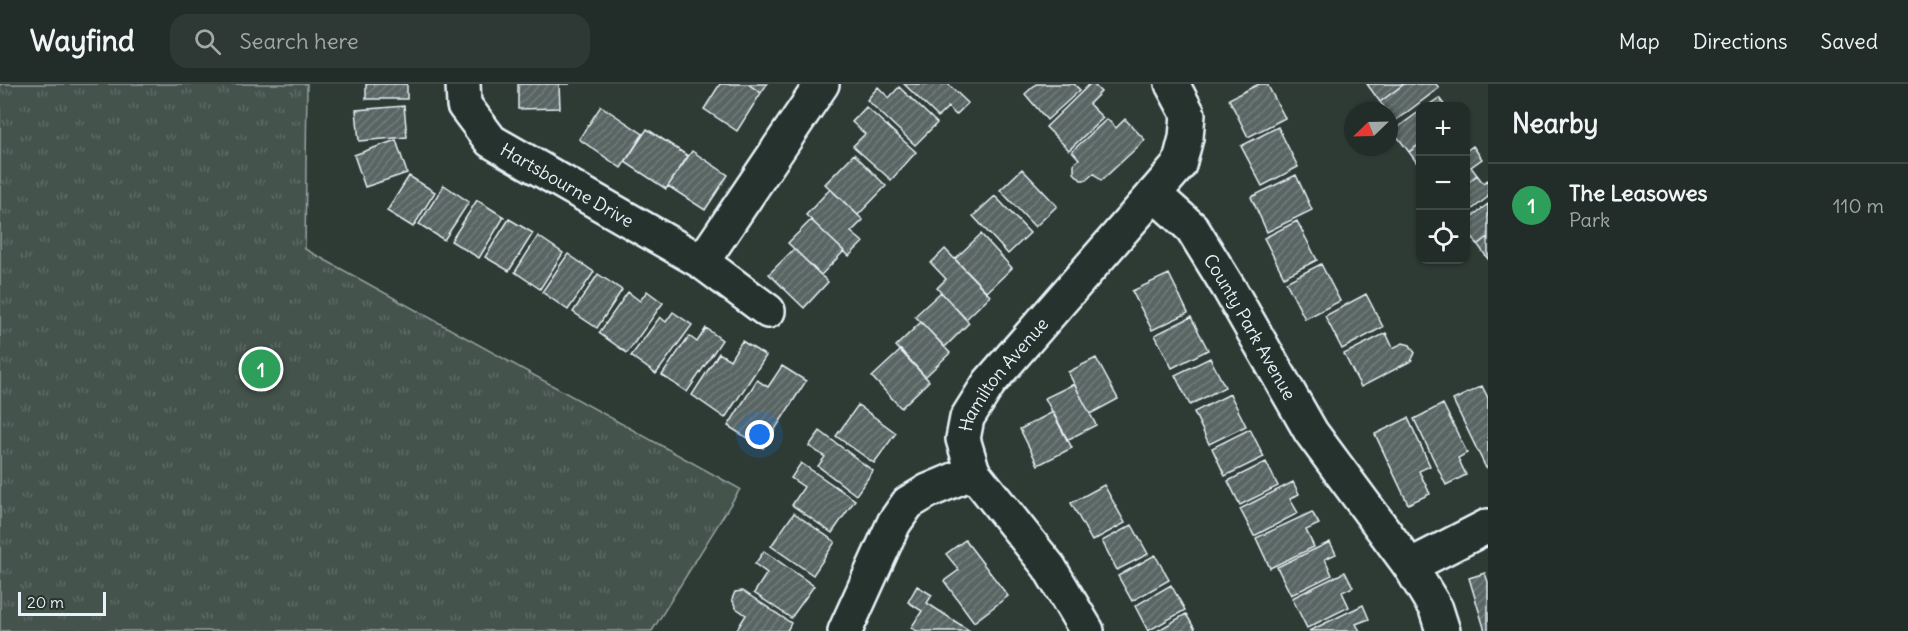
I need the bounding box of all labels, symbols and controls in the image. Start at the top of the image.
search box [170,14,590,68]
text: Wayfind [30,23,134,59]
icon: search [191,25,224,58]
text: Search here [239,27,359,55]
text: Map [1619,28,1660,55]
text: Directions [1693,28,1787,55]
text: Saved [1820,28,1878,55]
north arrow [1344,102,1398,156]
map controls [1416,102,1470,264]
button: + [1416,102,1470,156]
text: Nearby [1512,107,1598,140]
street label: Hartsbourne Drive [497,138,638,232]
button: − [1416,156,1470,210]
text: The Leasowes [1569,179,1708,207]
text: 1 [1528,193,1535,218]
text: 110 m [1833,193,1884,218]
text: Park [1569,207,1610,232]
button: locate [1416,210,1470,264]
street label: County Park Avenue [1199,249,1302,404]
street label: Hamilton Avenue [953,312,1053,433]
pin: 1 [242,346,280,392]
your location [745,420,774,449]
scale bar [18,589,106,616]
text: 20 m [27,592,64,612]

